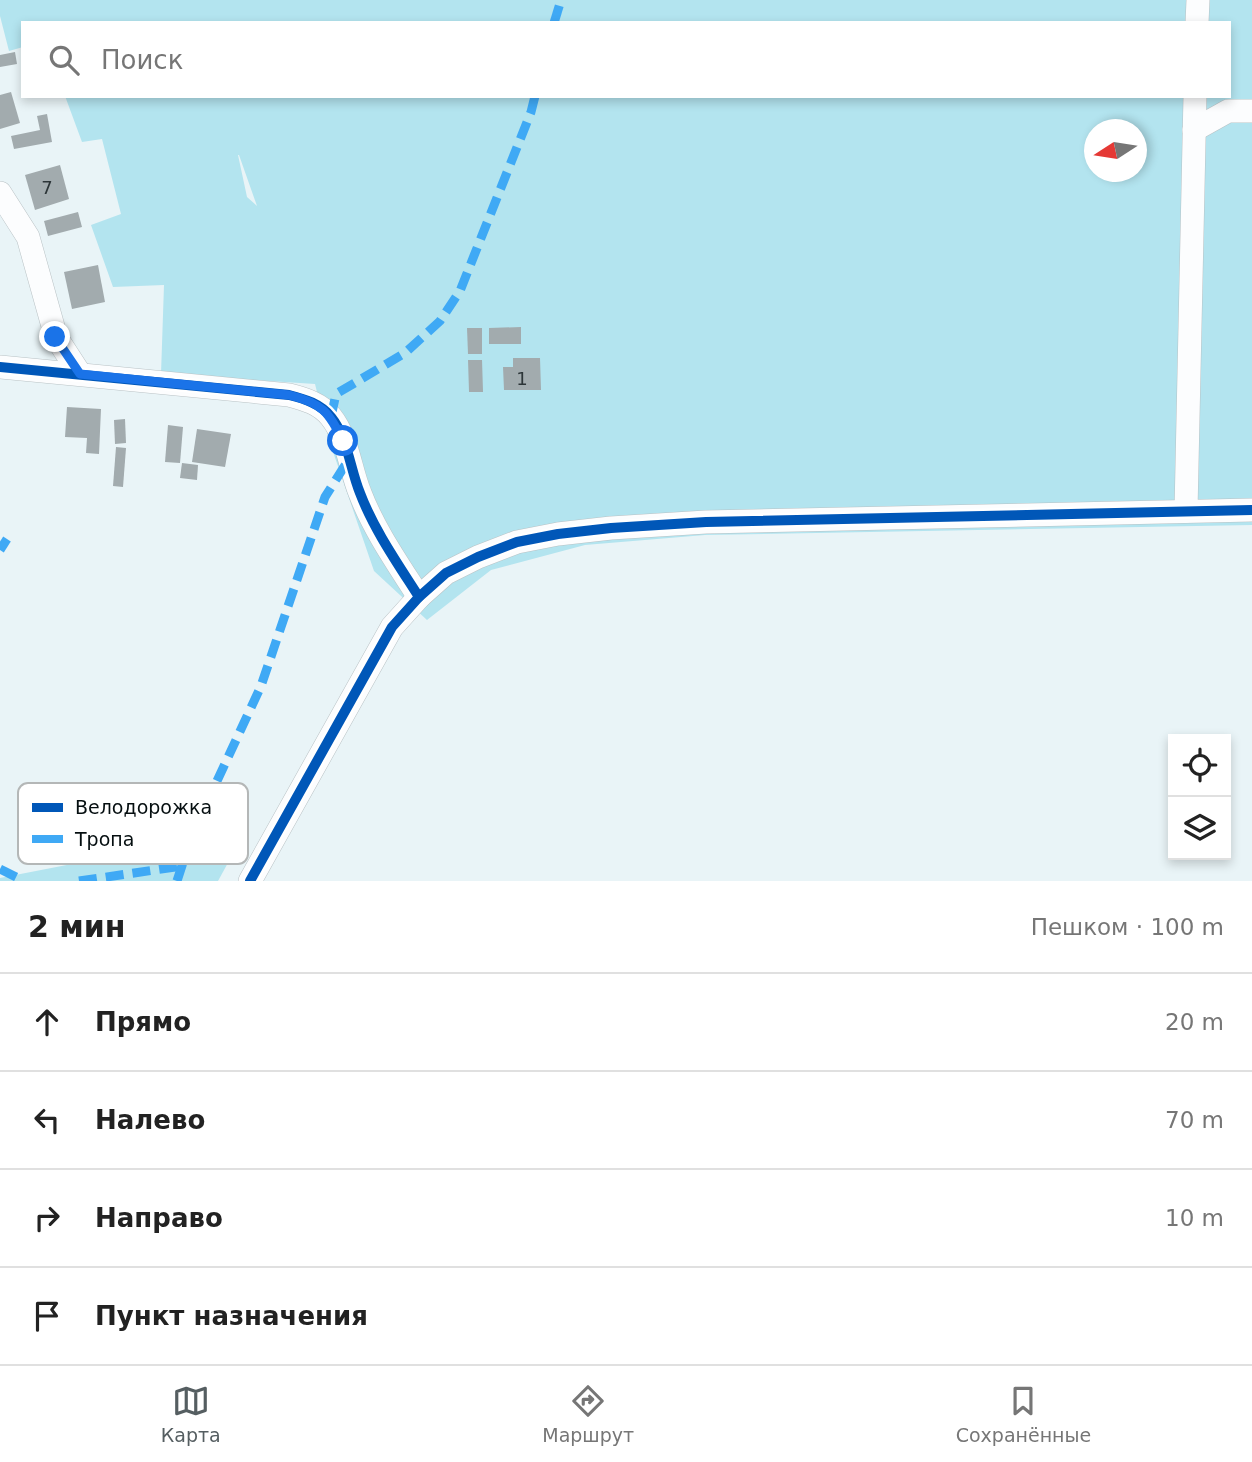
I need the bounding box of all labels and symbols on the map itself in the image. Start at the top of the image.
north arrow [1084,119,1147,182]
house number: 7 [41,177,53,198]
route end [39,321,70,352]
house number: 1 [516,368,528,389]
route start [327,425,358,456]
legend [18,783,248,864]
text: Велодорожка [75,796,212,818]
text: Тропа [74,828,134,850]

